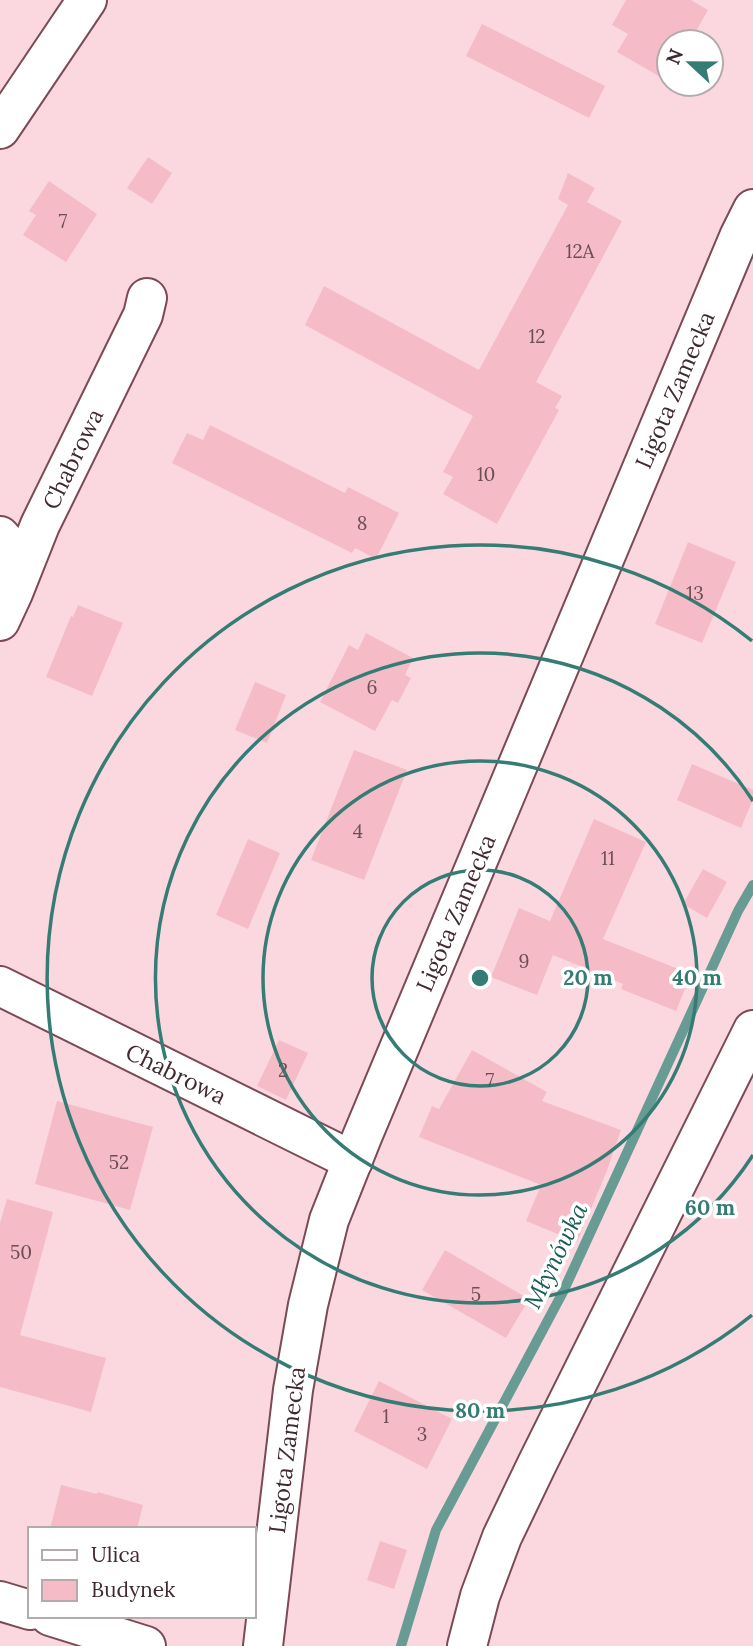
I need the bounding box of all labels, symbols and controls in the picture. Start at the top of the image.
north arrow [655,28,725,98]
text: N [660,45,688,68]
house number: 7 [59,209,68,233]
house number: 12A [565,239,596,263]
street label: Ligota Zamecka [628,307,721,473]
house number: 12 [528,324,546,348]
street label: Chabrowa [36,404,109,514]
house number: 10 [477,462,495,486]
house number: 8 [357,511,367,535]
house number: 13 [686,581,704,605]
house number: 6 [367,675,378,699]
house number: 4 [353,819,363,843]
street label: Ligota Zamecka [409,830,502,996]
house number: 11 [601,846,615,870]
house number: 9 [519,949,529,973]
text: 20 m [563,964,613,991]
text: 40 m [672,964,722,991]
centre of rings [468,966,492,990]
street label: Chabrowa [121,1037,231,1110]
house number: 2 [278,1058,288,1082]
house number: 7 [486,1068,495,1092]
house number: 52 [109,1150,129,1174]
text: 60 m [685,1194,735,1221]
water label: Młynówka [517,1197,595,1314]
house number: 50 [10,1240,32,1264]
house number: 5 [471,1282,481,1306]
street label: Ligota Zamecka [262,1365,311,1535]
text: 80 m [455,1397,505,1424]
house number: 1 [383,1404,390,1428]
house number: 3 [417,1422,427,1446]
legend [28,1527,256,1618]
text: Ulica [91,1541,141,1568]
text: Budynek [91,1576,176,1603]

